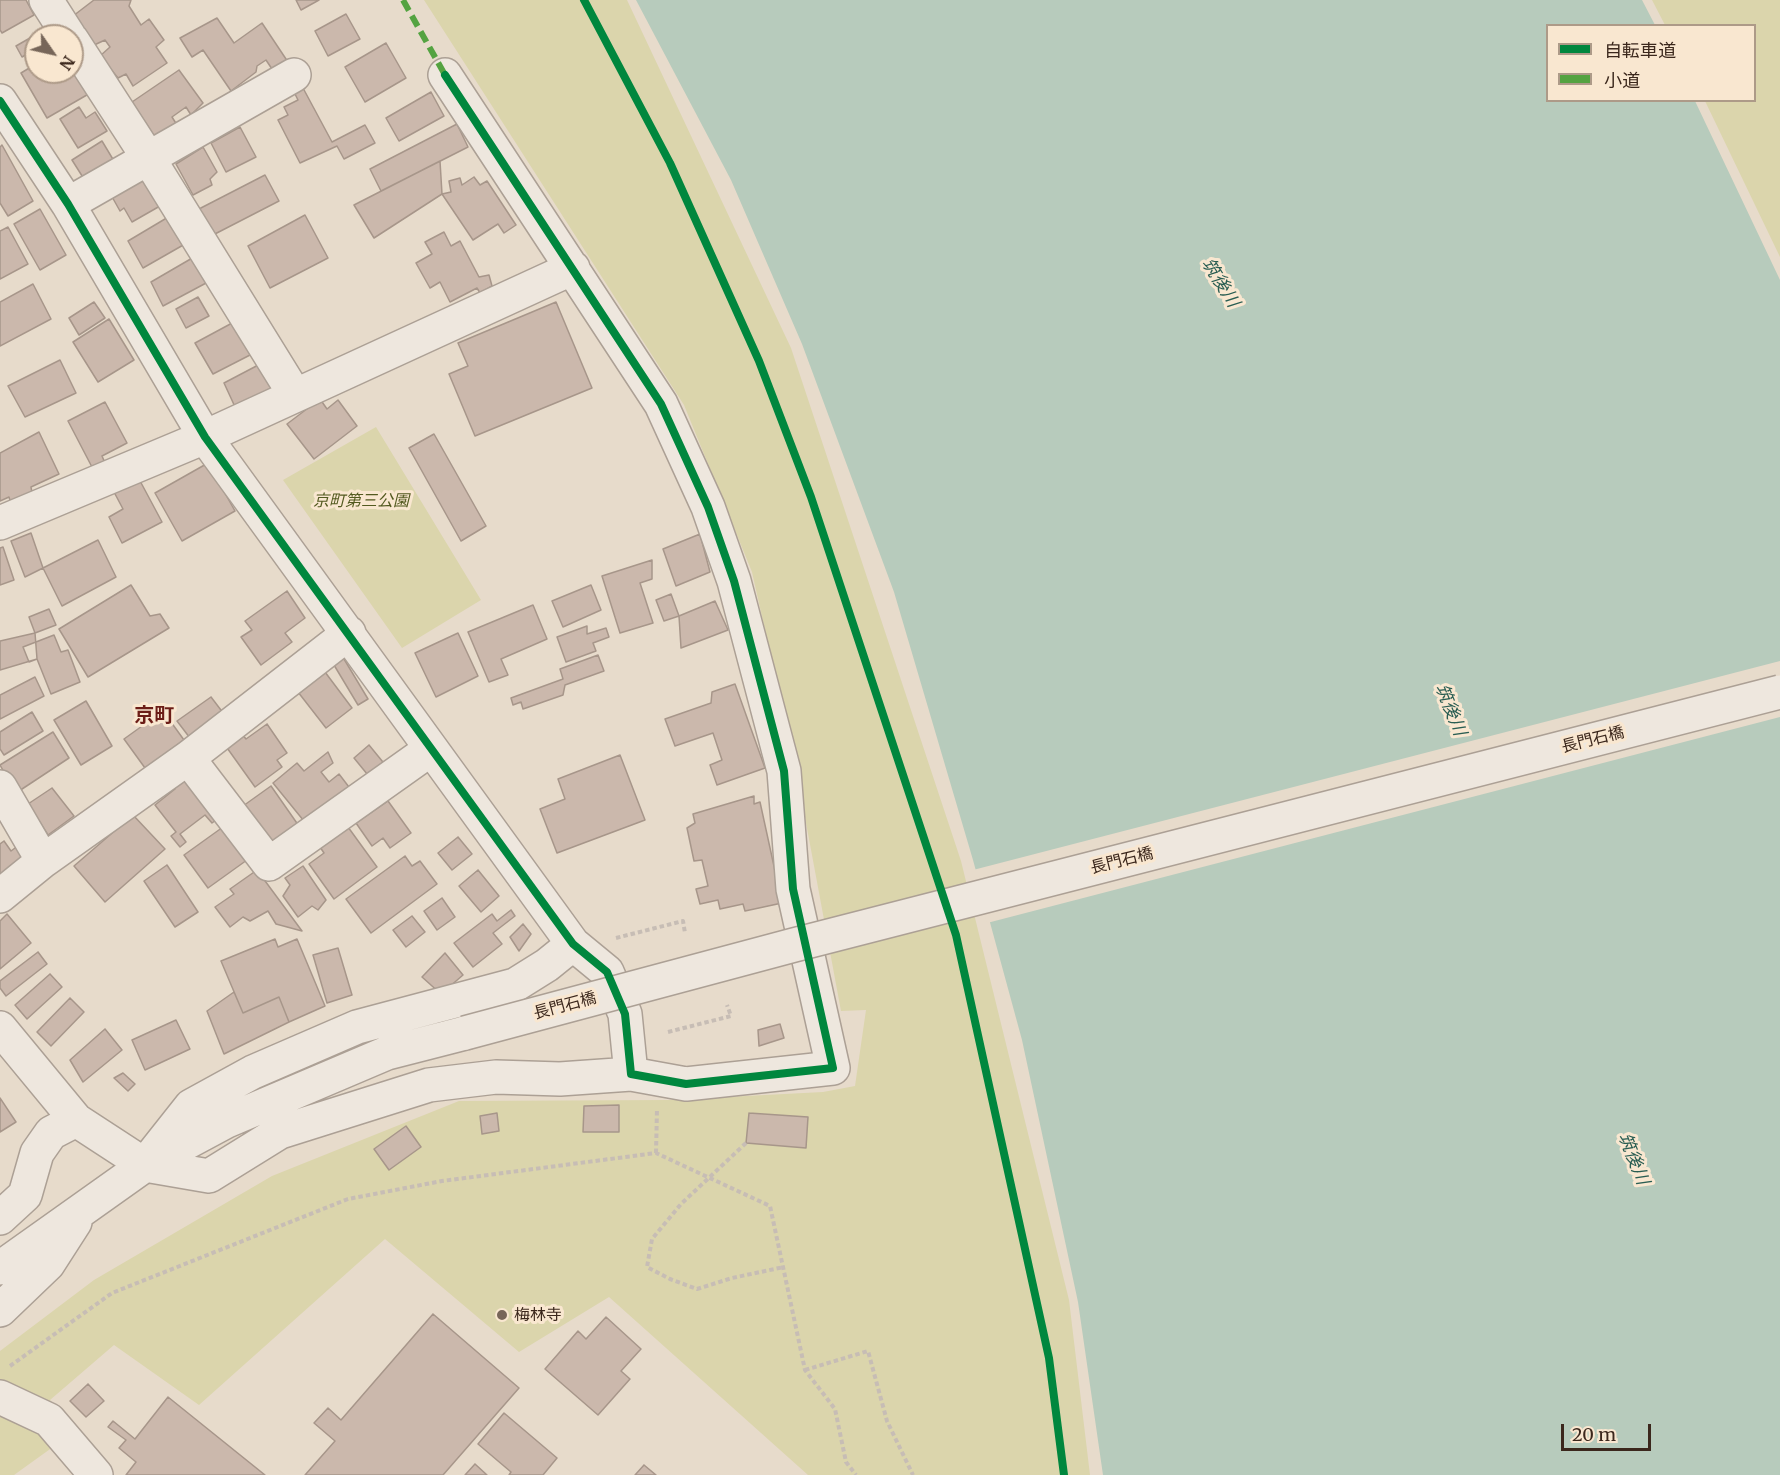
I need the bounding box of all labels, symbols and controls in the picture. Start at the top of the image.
north arrow [24,24,84,84]
legend [1546,24,1756,102]
text: 自転車道 [1604,39,1676,62]
text: N [55,52,79,74]
text: 小道 [1604,69,1640,92]
water label: 筑後川 [1197,254,1243,312]
park label: 京町第三公園 [313,491,409,511]
water label: 筑後川 [1430,681,1470,739]
district label: 京町 [134,704,174,728]
street label: 長門石橋 [1560,723,1626,757]
street label: 長門石橋 [1089,844,1155,878]
street label: 長門石橋 [532,988,598,1024]
water label: 筑後川 [1613,1130,1653,1188]
place label: 梅林寺 [514,1305,562,1325]
marker: 梅林寺 [495,1308,509,1322]
scale bar [1564,1412,1654,1450]
text: 20 m [1572,1423,1616,1446]

